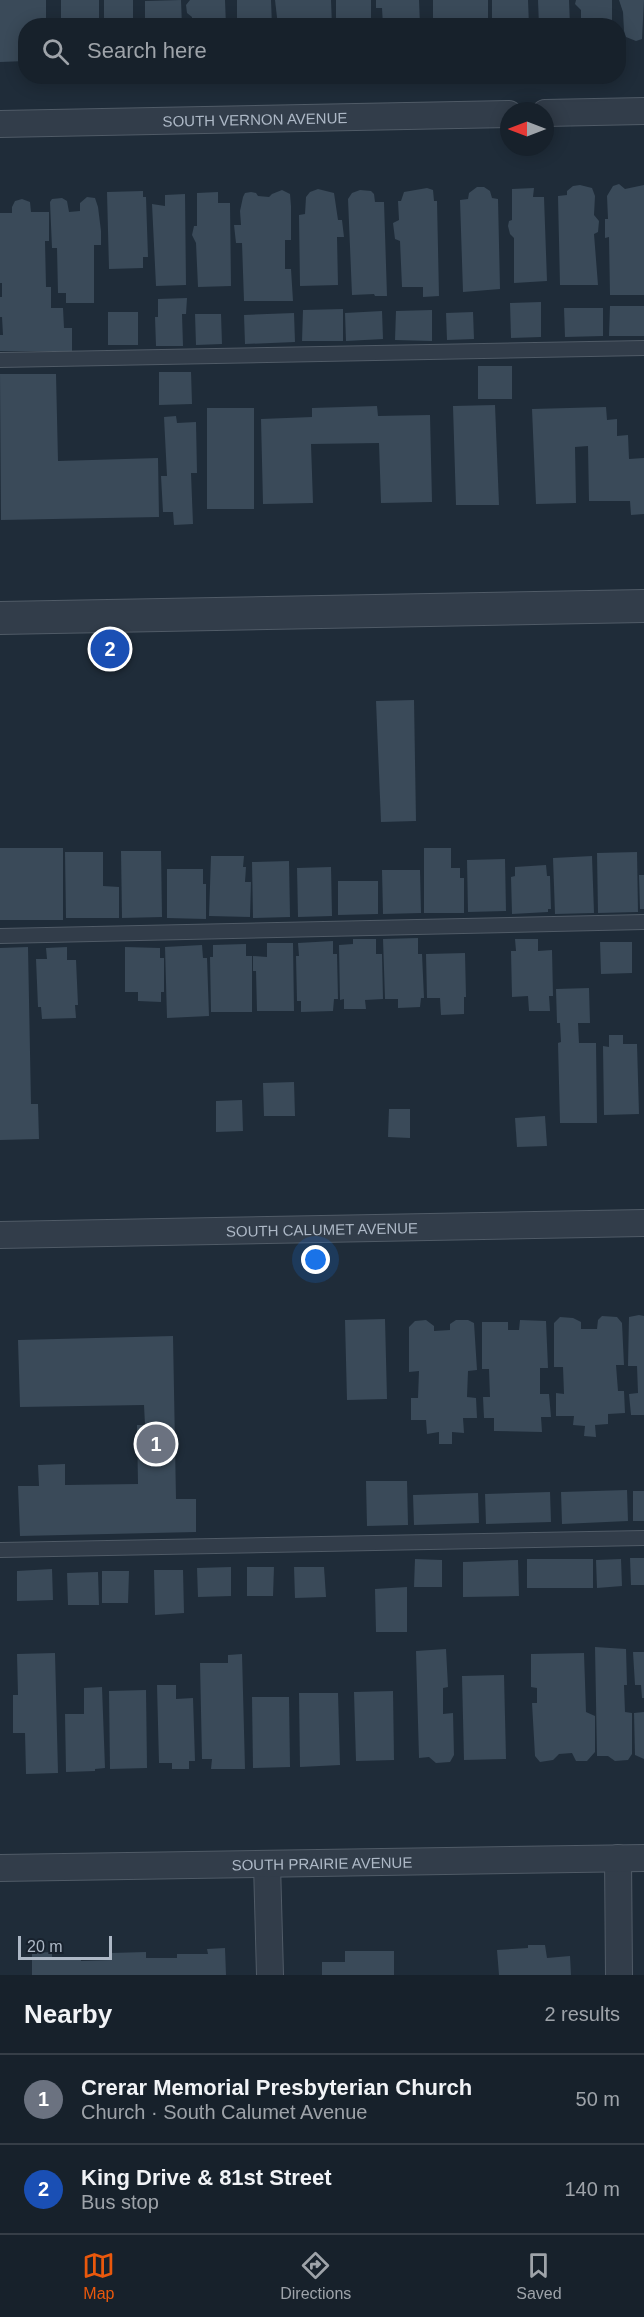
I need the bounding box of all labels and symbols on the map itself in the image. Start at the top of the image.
north arrow [500,102,554,156]
street label: SOUTH VERNON AVENUE [162,109,348,129]
pin: 2 [90,626,130,672]
street label: SOUTH CALUMET AVENUE [226,1219,418,1239]
your location [301,1245,330,1274]
pin: 1 [136,1422,176,1466]
street label: SOUTH PRAIRIE AVENUE [231,1853,412,1873]
scale bar [18,1933,112,1960]

